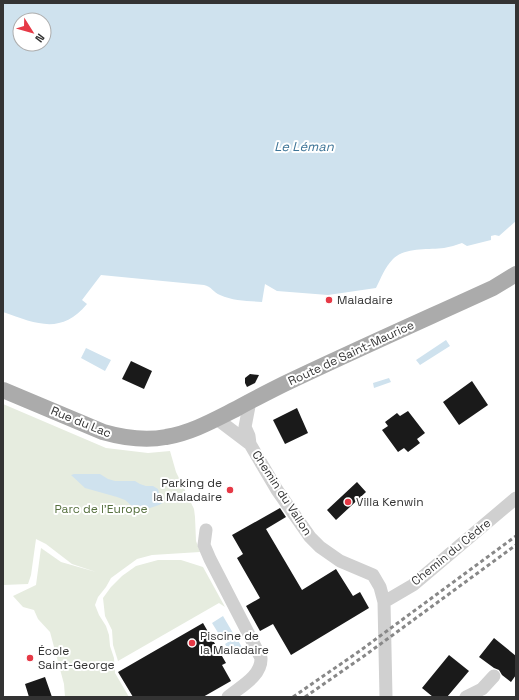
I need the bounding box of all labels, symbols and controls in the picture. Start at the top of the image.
north arrow [12,12,52,52]
text: N [32,31,48,45]
water label: Le Léman [274,138,335,155]
place label: Maladaire [337,292,393,308]
marker: Maladaire [324,295,334,305]
street label: Route de Saint-Maurice [285,317,417,389]
street label: Rue du Lac [48,403,114,441]
street label: Chemin du Vallon [248,447,316,539]
place label: Parking de la Maladaire [153,475,222,505]
marker: Parking de la Maladaire [225,485,235,495]
place label: Villa Kenwin [356,494,424,510]
marker: Villa Kenwin [343,497,353,507]
park label: Parc de l'Europe [54,501,148,517]
street label: Chemin du Cèdre [408,515,494,589]
place label: Piscine de la Maladaire [200,628,269,658]
marker: Piscine de la Maladaire [187,638,197,648]
place label: École Saint-George [38,643,115,673]
marker: École Saint-George [25,653,35,663]

